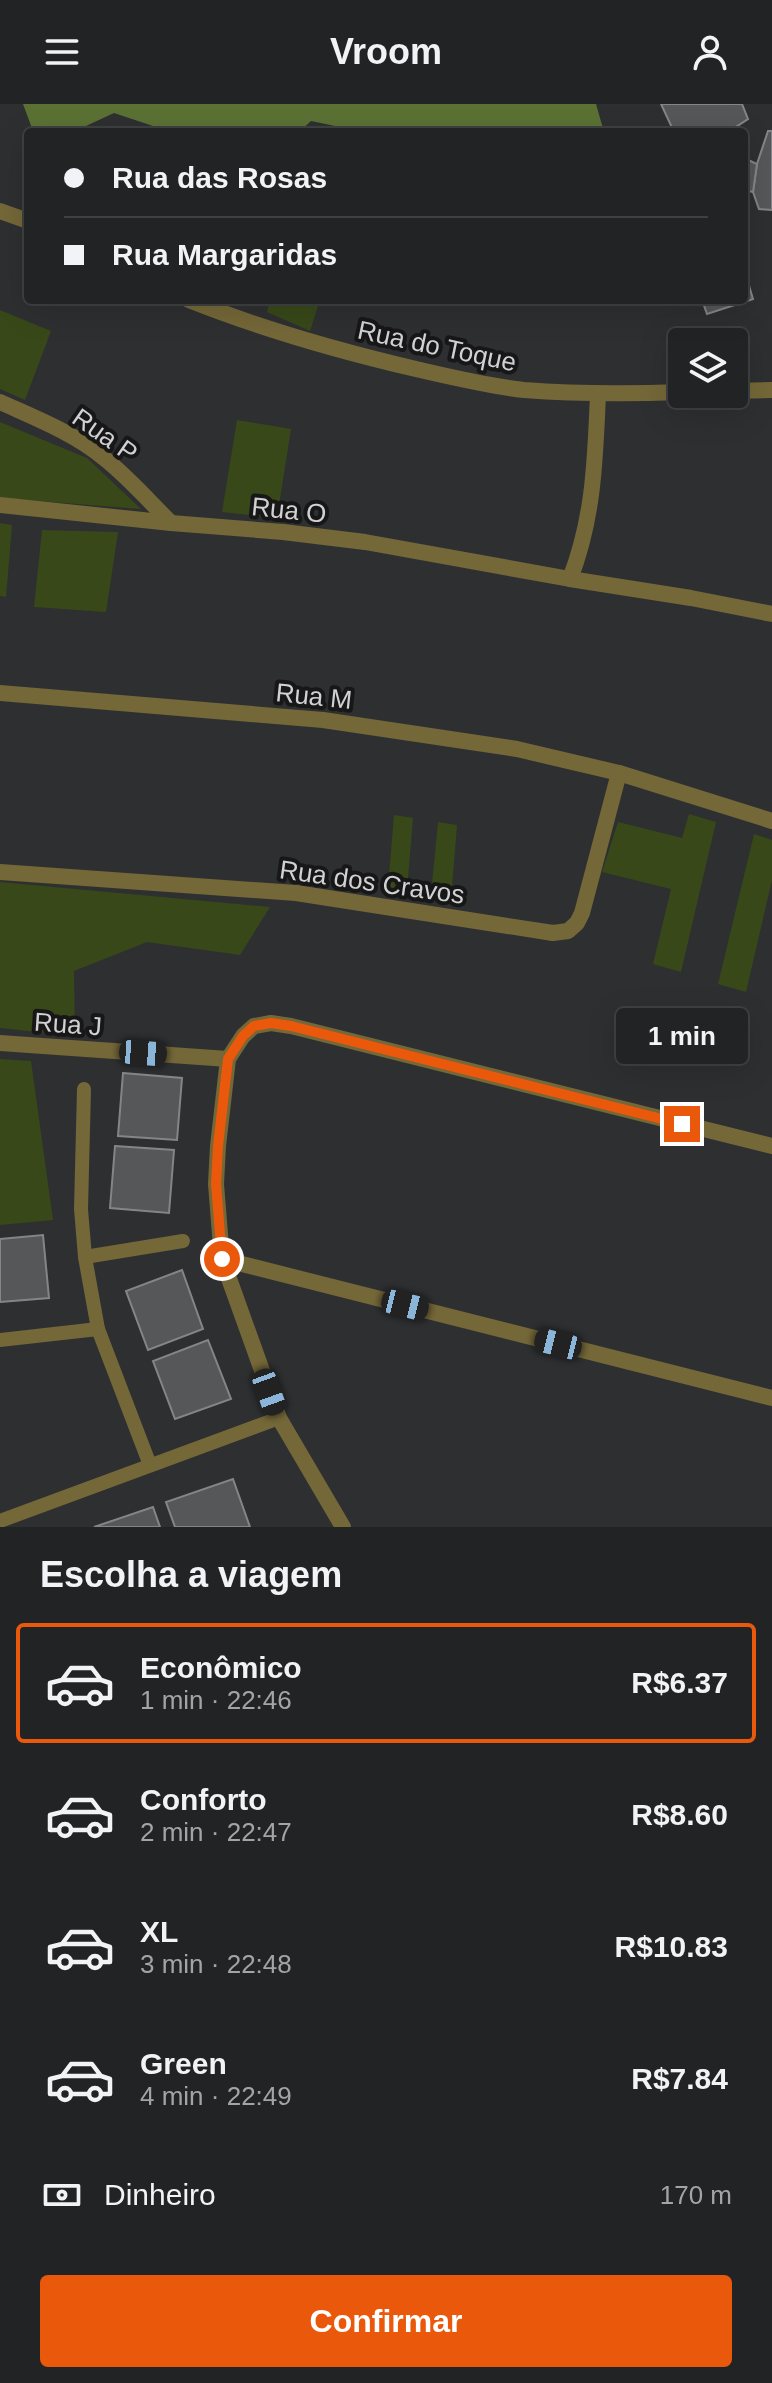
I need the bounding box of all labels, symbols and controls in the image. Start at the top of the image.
icon: menu [40,30,84,74]
icon: person [688,30,732,74]
text: Vroom [330,31,442,72]
text: Rua das Rosas [112,161,327,194]
text: Rua Margaridas [112,238,337,271]
street label: Rua do Toque [355,315,519,377]
map controls [668,328,748,408]
button: layers [668,328,748,408]
street label: Rua P [67,402,143,468]
street label: Rua O [250,491,328,529]
street label: Rua M [274,677,354,715]
street label: Rua dos Cravos [278,854,466,910]
street label: Rua J [33,1007,103,1041]
callout: 1 min [616,1008,748,1064]
text: 1 min [648,1021,716,1051]
car [118,1039,168,1067]
route end [664,1106,700,1142]
route start [204,1241,240,1277]
car [379,1288,431,1322]
car [532,1327,584,1361]
car [250,1365,288,1419]
text: Escolha a viagem [40,1554,342,1595]
icon: car [44,1647,116,1719]
text: Econômico [140,1651,302,1684]
text: R$6.37 [631,1666,728,1699]
text: 1 min · 22:46 [140,1685,292,1715]
icon: car [44,1779,116,1851]
text: Conforto [140,1783,267,1816]
text: R$8.60 [631,1798,728,1831]
text: 2 min · 22:47 [140,1817,292,1847]
icon: car [44,1911,116,1983]
text: XL [140,1915,178,1948]
text: R$10.83 [615,1930,728,1963]
text: 3 min · 22:48 [140,1949,292,1979]
icon: car [44,2043,116,2115]
text: Green [140,2047,227,2080]
text: R$7.84 [631,2062,728,2095]
text: 4 min · 22:49 [140,2081,292,2111]
icon: cash [40,2173,84,2217]
text: Dinheiro [104,2178,216,2211]
text: 170 m [660,2180,732,2210]
button: Confirmar [40,2275,732,2367]

